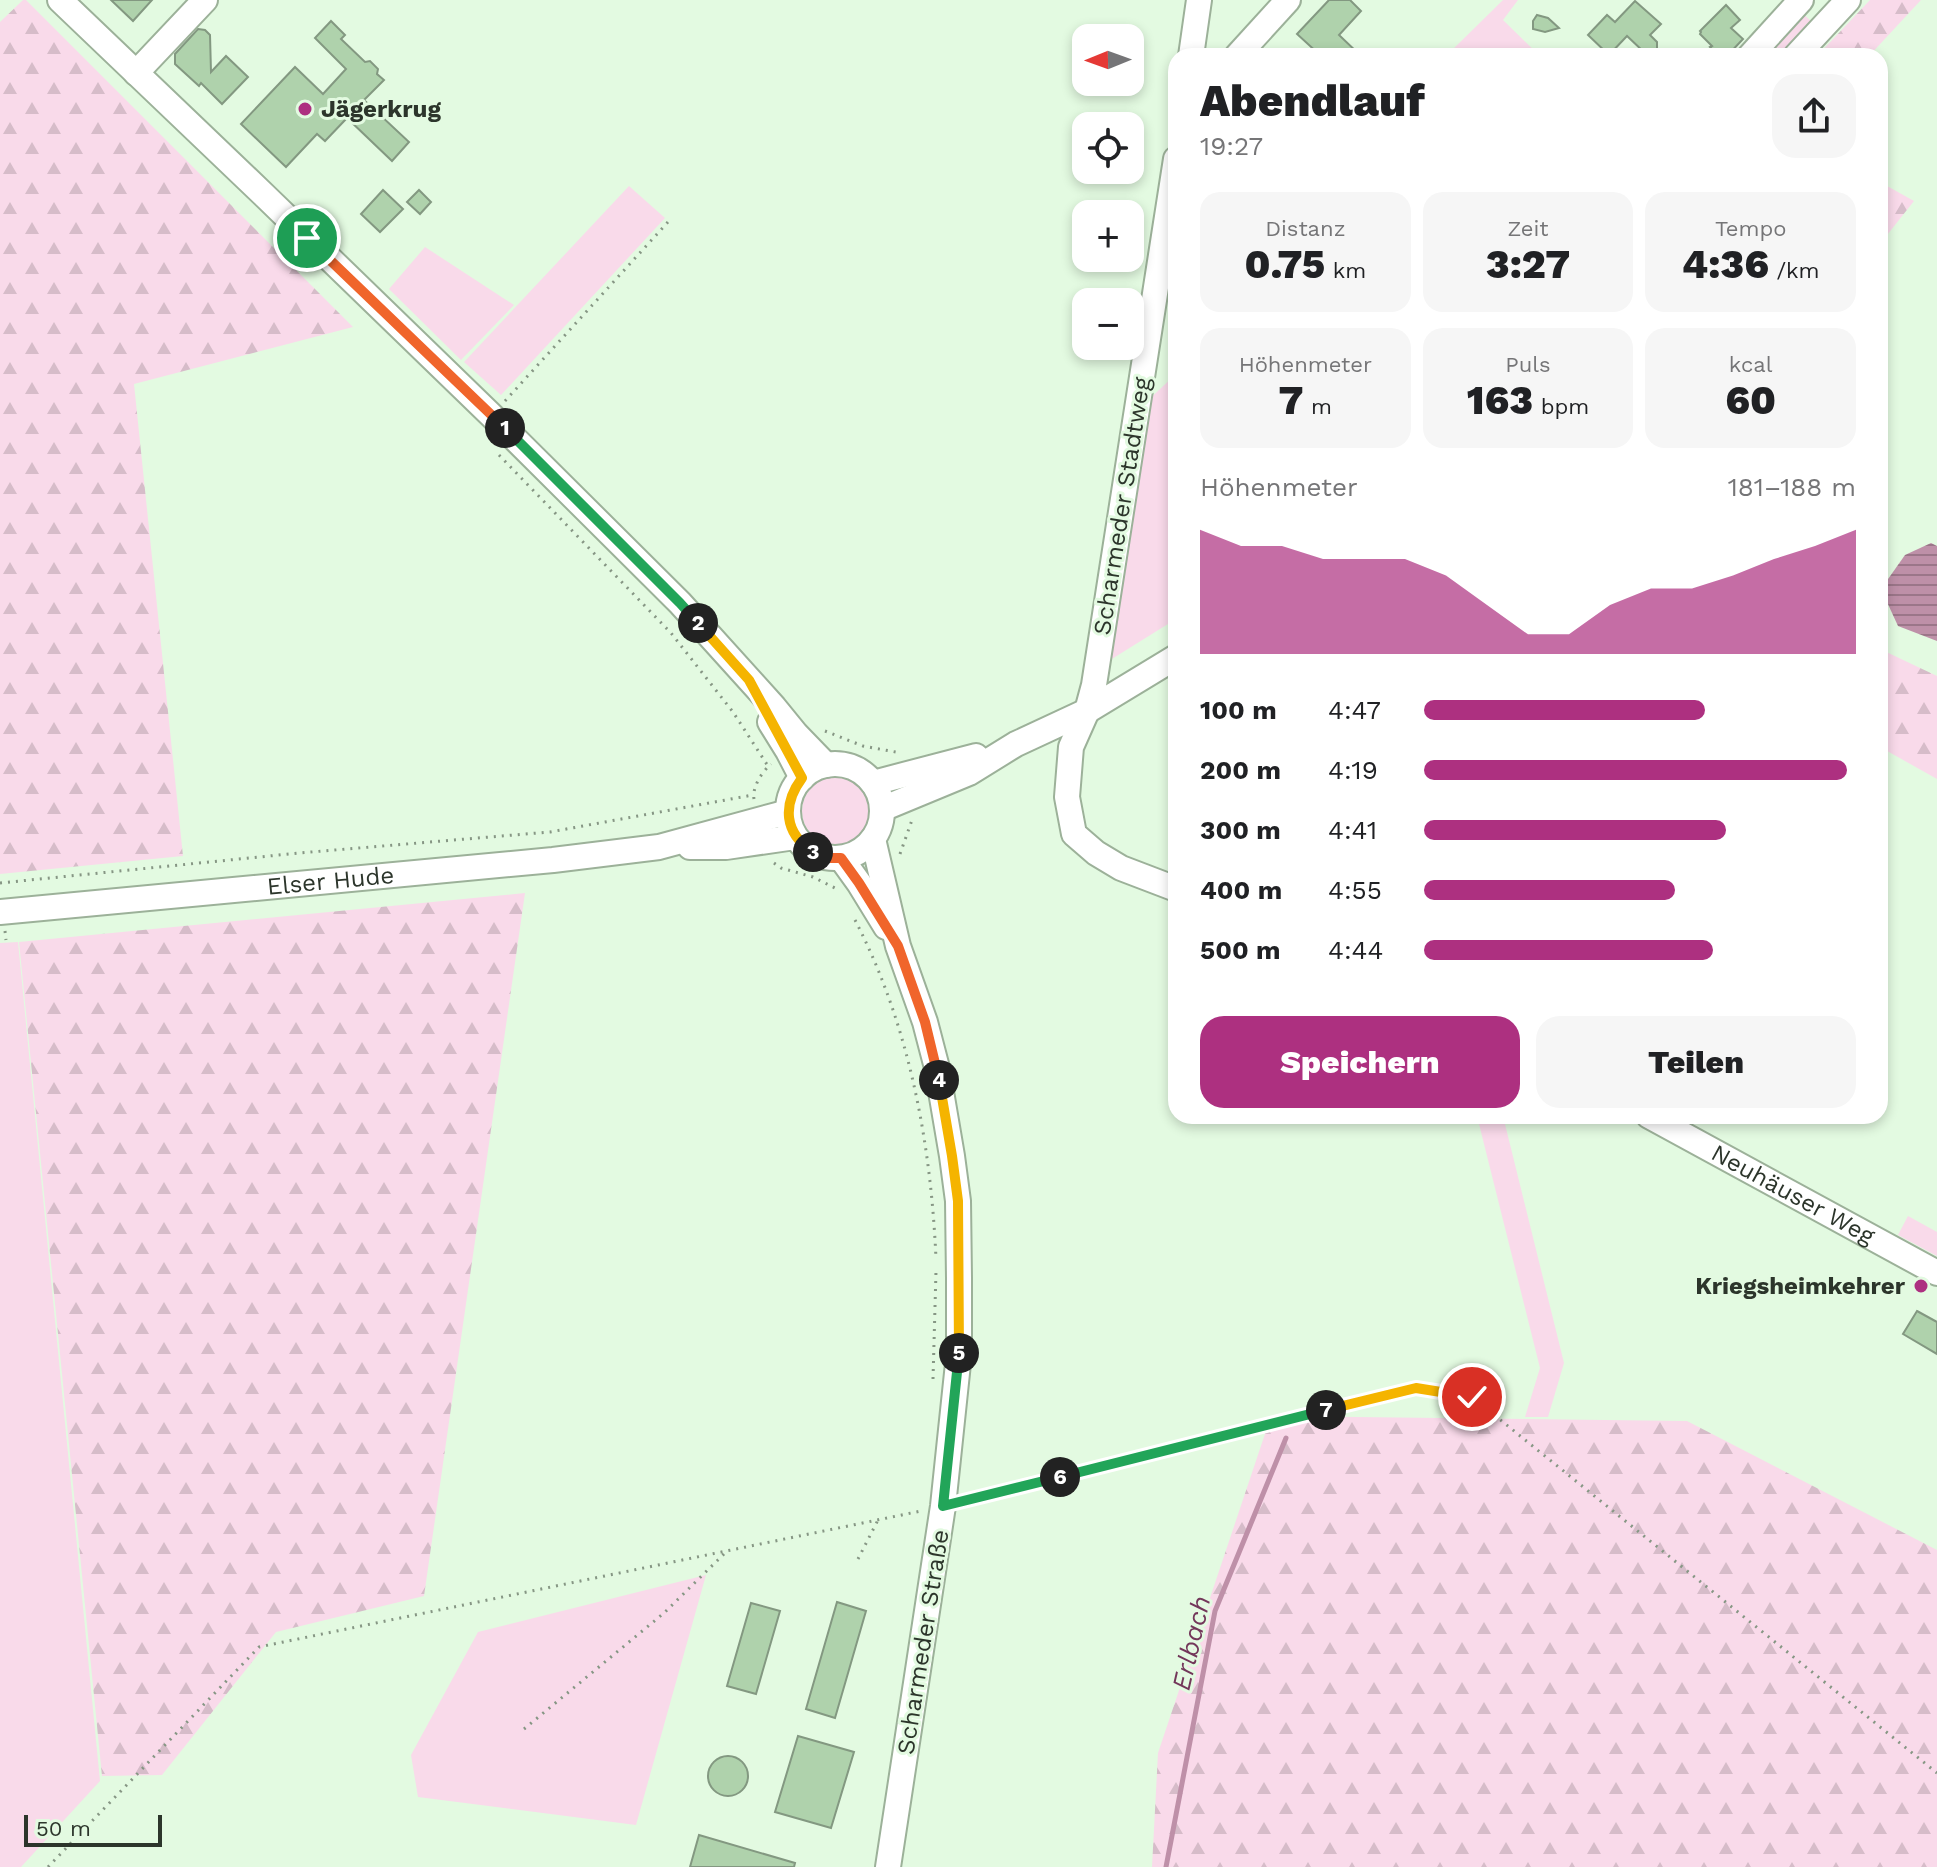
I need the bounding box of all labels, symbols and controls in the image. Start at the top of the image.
north arrow [1072,24,1144,96]
map controls [1072,24,1144,360]
button: share [1772,74,1856,158]
text: Abendlauf [1200,75,1425,127]
place label: Jägerkrug [321,95,441,123]
marker: Jägerkrug [296,100,314,118]
button: locate [1072,112,1144,184]
text: 19:27 [1200,131,1263,161]
button: + [1072,200,1144,272]
pin [273,204,341,272]
icon: arrive [285,216,329,260]
text: Distanz [1265,216,1345,241]
text: Zeit [1507,216,1549,241]
text: Tempo [1715,216,1786,241]
text: 0.75 [1245,241,1325,288]
text: 3:27 [1486,241,1570,288]
text: 4:36 [1682,241,1769,288]
text: km [1325,258,1366,283]
text: /km [1769,258,1820,283]
button: − [1072,288,1144,360]
text: Höhenmeter [1239,352,1372,377]
text: Puls [1505,352,1551,377]
text: kcal [1729,352,1772,377]
street label: Scharmeder Stadtweg [1088,375,1156,637]
text: 7 [1279,377,1304,424]
text: 163 [1467,377,1533,424]
text: 60 [1725,377,1776,424]
text: m [1304,394,1332,419]
text: bpm [1533,394,1589,419]
pin: 1 [485,408,525,448]
text: 1 [500,415,510,440]
text: Höhenmeter [1200,472,1358,502]
text: 181–188 m [1728,472,1856,502]
pin: 2 [678,603,718,643]
text: 2 [691,610,705,635]
text: 100 m [1200,695,1277,725]
text: 4:47 [1328,695,1381,725]
text: 200 m [1200,755,1281,785]
text: 4:19 [1328,755,1378,785]
text: 300 m [1200,815,1281,845]
text: 4:41 [1328,815,1377,845]
pin: 3 [793,832,833,872]
text: 3 [806,839,820,864]
street label: Elser Hude [266,861,395,901]
text: 400 m [1200,875,1282,905]
text: 4:55 [1328,875,1382,905]
text: 500 m [1200,935,1281,965]
text: 4:44 [1328,935,1383,965]
button: Speichern [1200,1016,1520,1108]
button: Teilen [1536,1016,1856,1108]
pin: 4 [919,1060,959,1100]
text: 4 [932,1067,946,1092]
street label: Neuhäuser Weg [1707,1139,1880,1250]
place label: Kriegsheimkehrer [1695,1272,1906,1300]
marker: Kriegsheimkehrer [1912,1277,1930,1295]
pin: 5 [939,1333,979,1373]
text: 5 [953,1340,965,1365]
pin [1438,1363,1506,1431]
icon: check [1450,1375,1494,1419]
pin: 7 [1306,1390,1346,1430]
text: 7 [1319,1397,1333,1422]
pin: 6 [1040,1457,1080,1497]
text: 6 [1053,1464,1067,1489]
street label: Scharmeder Straße [891,1528,955,1756]
water label: Erlbach [1166,1593,1216,1693]
scale bar [24,1811,162,1847]
text: 50 m [36,1816,91,1841]

